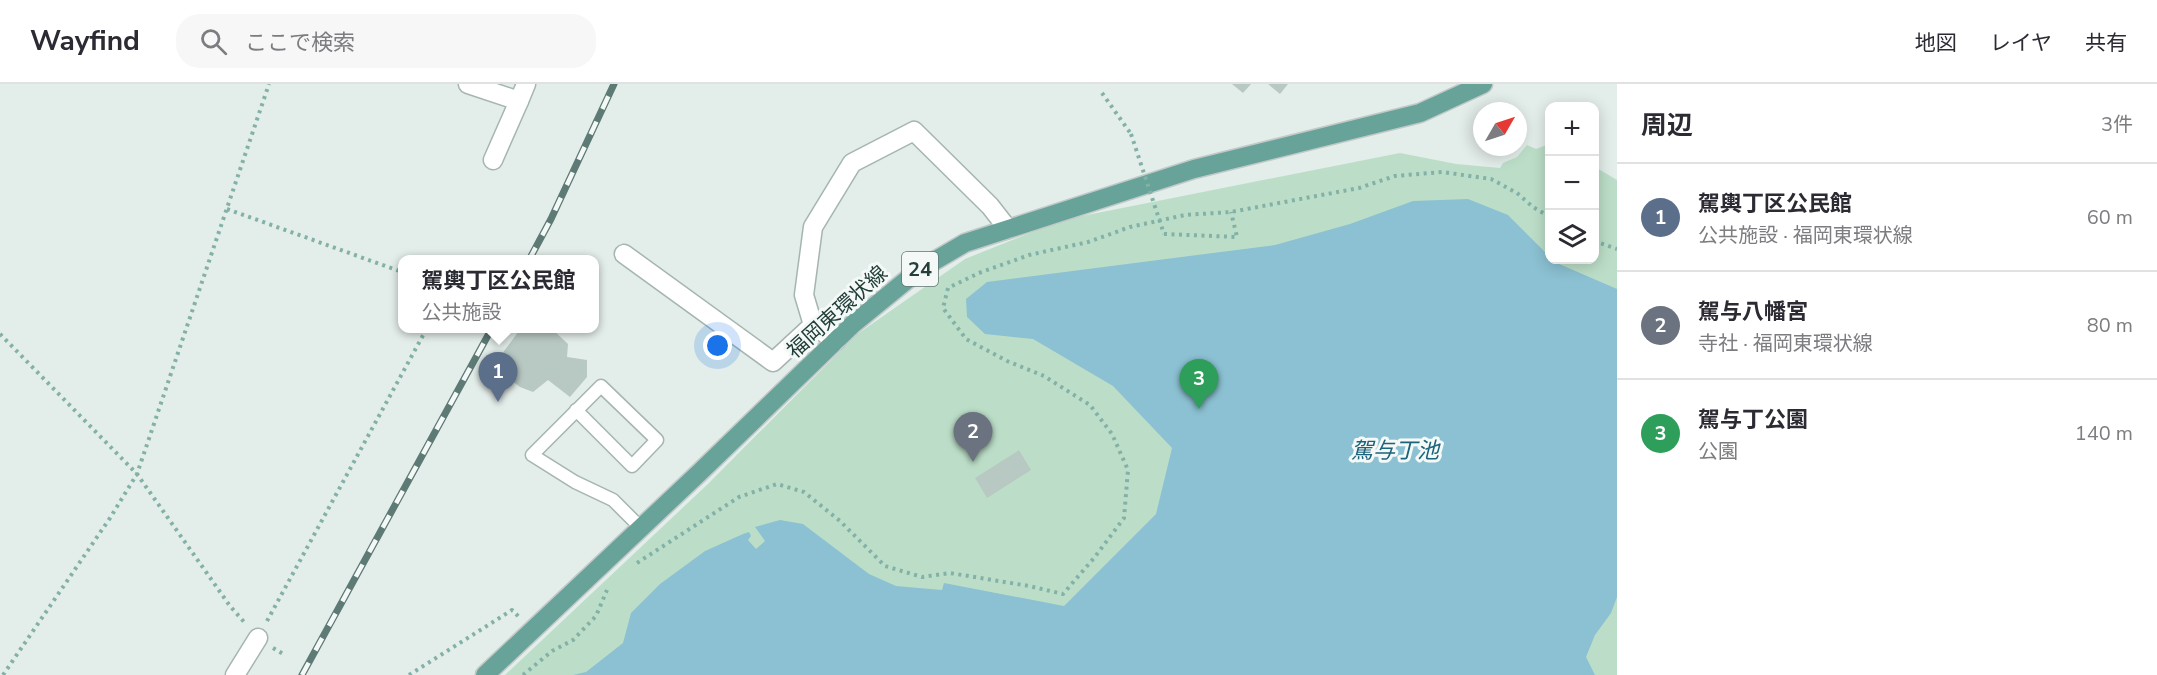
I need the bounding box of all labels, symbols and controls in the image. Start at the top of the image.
search box [176,14,596,68]
text: Wayfind [30,22,140,60]
icon: search [197,25,230,58]
text: ここで検索 [245,28,355,58]
text: 地図 [1915,29,1957,57]
text: レイヤ [1990,29,2052,57]
text: 共有 [2085,29,2127,57]
north arrow [1473,102,1527,156]
map controls [1545,102,1599,264]
button: + [1545,102,1599,156]
text: 周辺 [1641,108,1693,143]
text: 3件 [2101,111,2133,138]
button: − [1545,156,1599,210]
text: 駕輿丁区公民館 [1698,189,1852,219]
text: 1 [1655,204,1667,231]
text: 60 m [2087,204,2133,231]
button: layers [1545,210,1599,264]
text: 公共施設 · 福岡東環状線 [1698,222,1913,249]
road number: 24 [902,252,938,286]
popup [398,255,599,333]
street label: 福岡東環状線 [781,259,893,365]
text: 駕輿丁区公民館 [421,266,576,296]
text: 駕与八幡宮 [1698,297,1808,327]
text: 公共施設 [421,299,501,326]
text: 2 [1655,312,1667,339]
text: 80 m [2087,312,2133,339]
text: 寺社 · 福岡東環状線 [1698,330,1873,357]
your location [703,331,732,360]
pin: 1 [478,352,518,402]
pin: 3 [1180,360,1218,409]
text: 駕与丁公園 [1698,405,1808,435]
pin: 2 [954,412,992,462]
text: 3 [1655,420,1667,447]
text: 140 m [2075,420,2133,447]
water label: 駕与丁池 [1351,436,1441,466]
text: 公園 [1698,438,1738,465]

